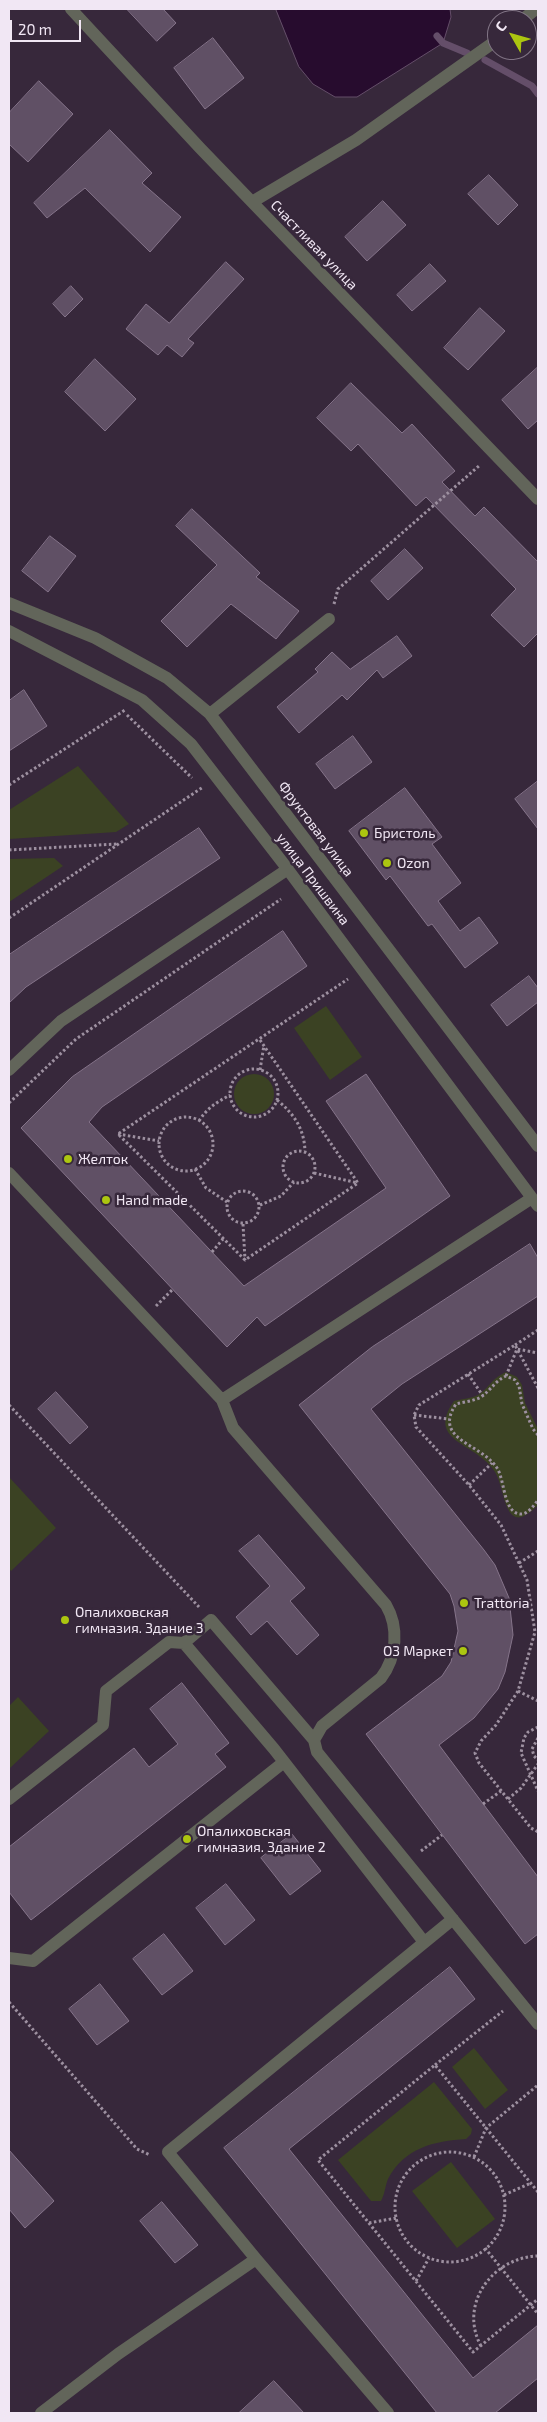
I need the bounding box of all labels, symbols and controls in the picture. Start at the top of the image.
scale bar [12,10,84,42]
north arrow [487,10,537,60]
text: С [491,18,510,35]
text: 20 m [18,20,52,38]
street label: Счастливая улица [267,197,361,293]
street label: Фруктовая улица [275,778,357,880]
place label: Бристоль [374,825,435,841]
marker: Бристоль [358,827,370,839]
street label: улица Пришвина [273,830,353,928]
place label: Ozon [397,855,430,871]
marker: Ozon [381,857,393,869]
place label: Желток [78,1151,128,1167]
marker: Желток [62,1153,74,1165]
place label: Hand made [116,1192,188,1208]
marker: Hand made [100,1194,112,1206]
place label: Trattoria [474,1595,530,1611]
marker: Trattoria [458,1597,470,1609]
place label: Опалиховская гимназия. Здание 3 [75,1604,204,1636]
marker: Опалиховская гимназия. Здание 3 [59,1614,71,1626]
place label: О3 Маркет [383,1643,453,1659]
marker: О3 Маркет [457,1645,469,1657]
place label: Опалиховская гимназия. Здание 2 [197,1823,326,1855]
marker: Опалиховская гимназия. Здание 2 [181,1833,193,1845]

